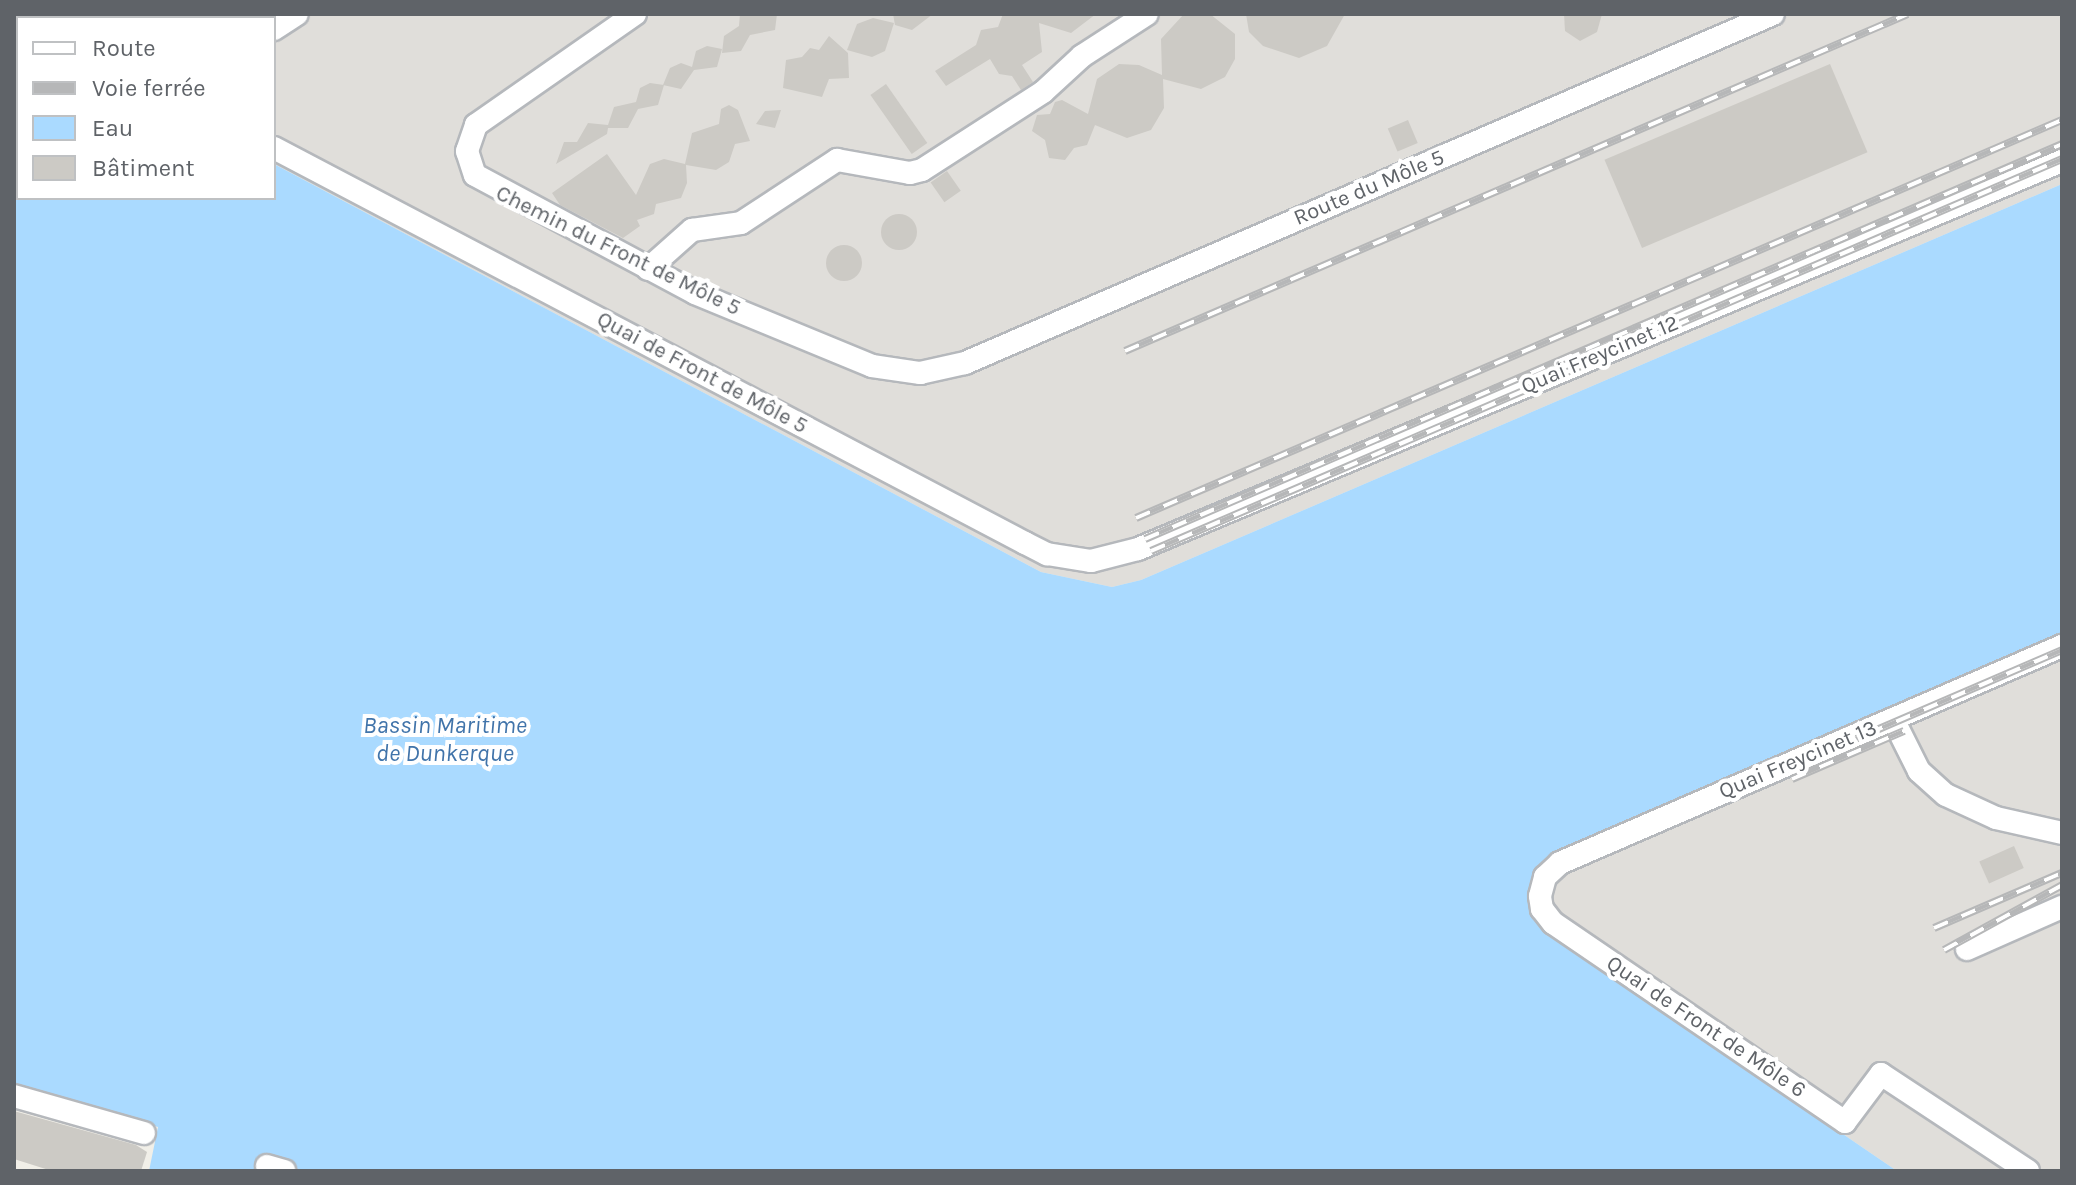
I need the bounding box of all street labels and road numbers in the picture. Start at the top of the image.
street label: Route du Môle 5 [1290,144,1448,232]
street label: Chemin du Front de Môle 5 [491,180,745,322]
street label: Quai de Front de Môle 5 [592,306,812,440]
street label: Quai Freycinet 12 [1517,310,1683,400]
street label: Quai Freycinet 13 [1715,715,1881,805]
street label: Quai de Front de Môle 6 [1601,950,1811,1104]

